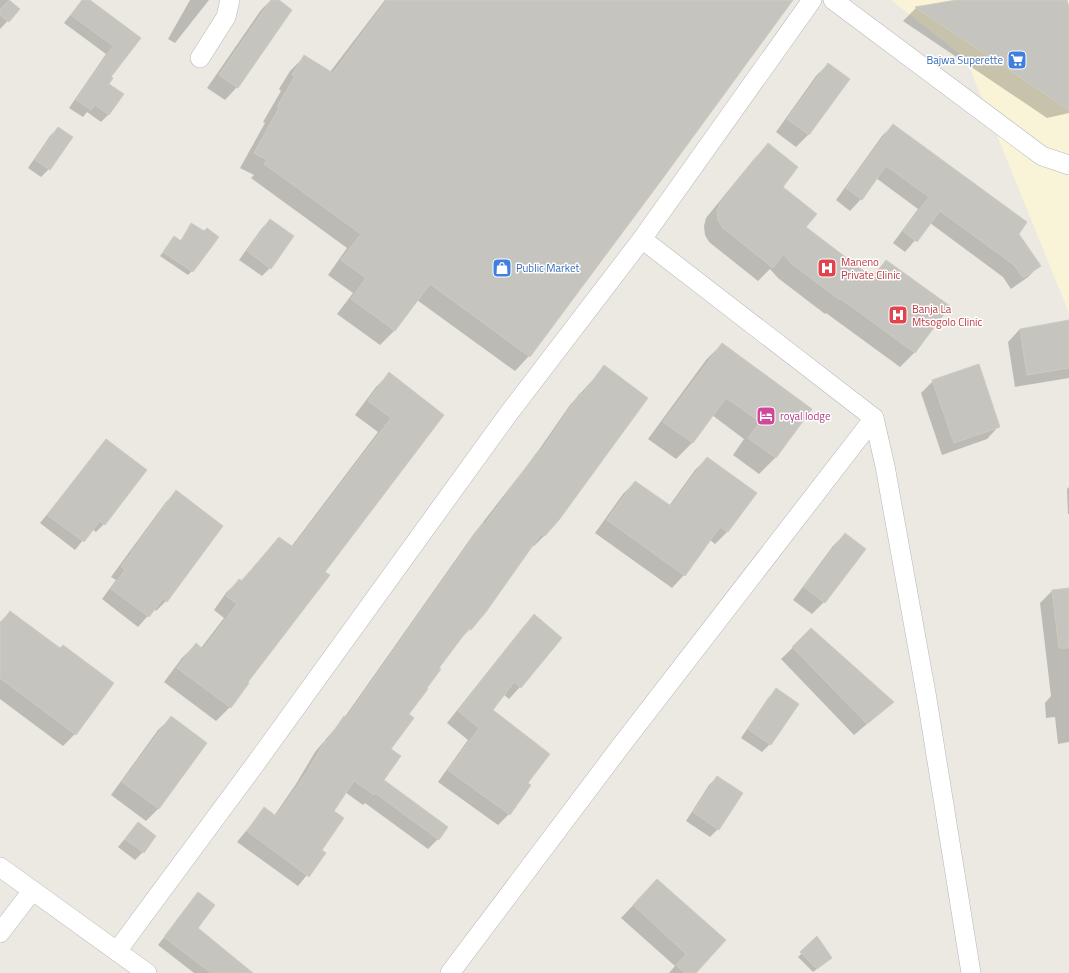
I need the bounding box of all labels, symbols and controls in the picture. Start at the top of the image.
supermarket icon: Bajwa Superette [1006,49,1028,71]
place label: Bajwa Superette [926,52,1003,68]
place label: Maneno Private Clinic [841,254,901,283]
shop icon: Public Market [491,257,513,279]
hospital icon: Maneno Private Clinic [816,257,838,279]
place label: Public Market [516,260,580,276]
place label: Banja La Mtsogolo Clinic [912,301,983,330]
hospital icon: Banja La Mtsogolo Clinic [887,304,909,326]
hotel icon: royal lodge [755,405,777,427]
place label: royal lodge [780,408,831,424]

